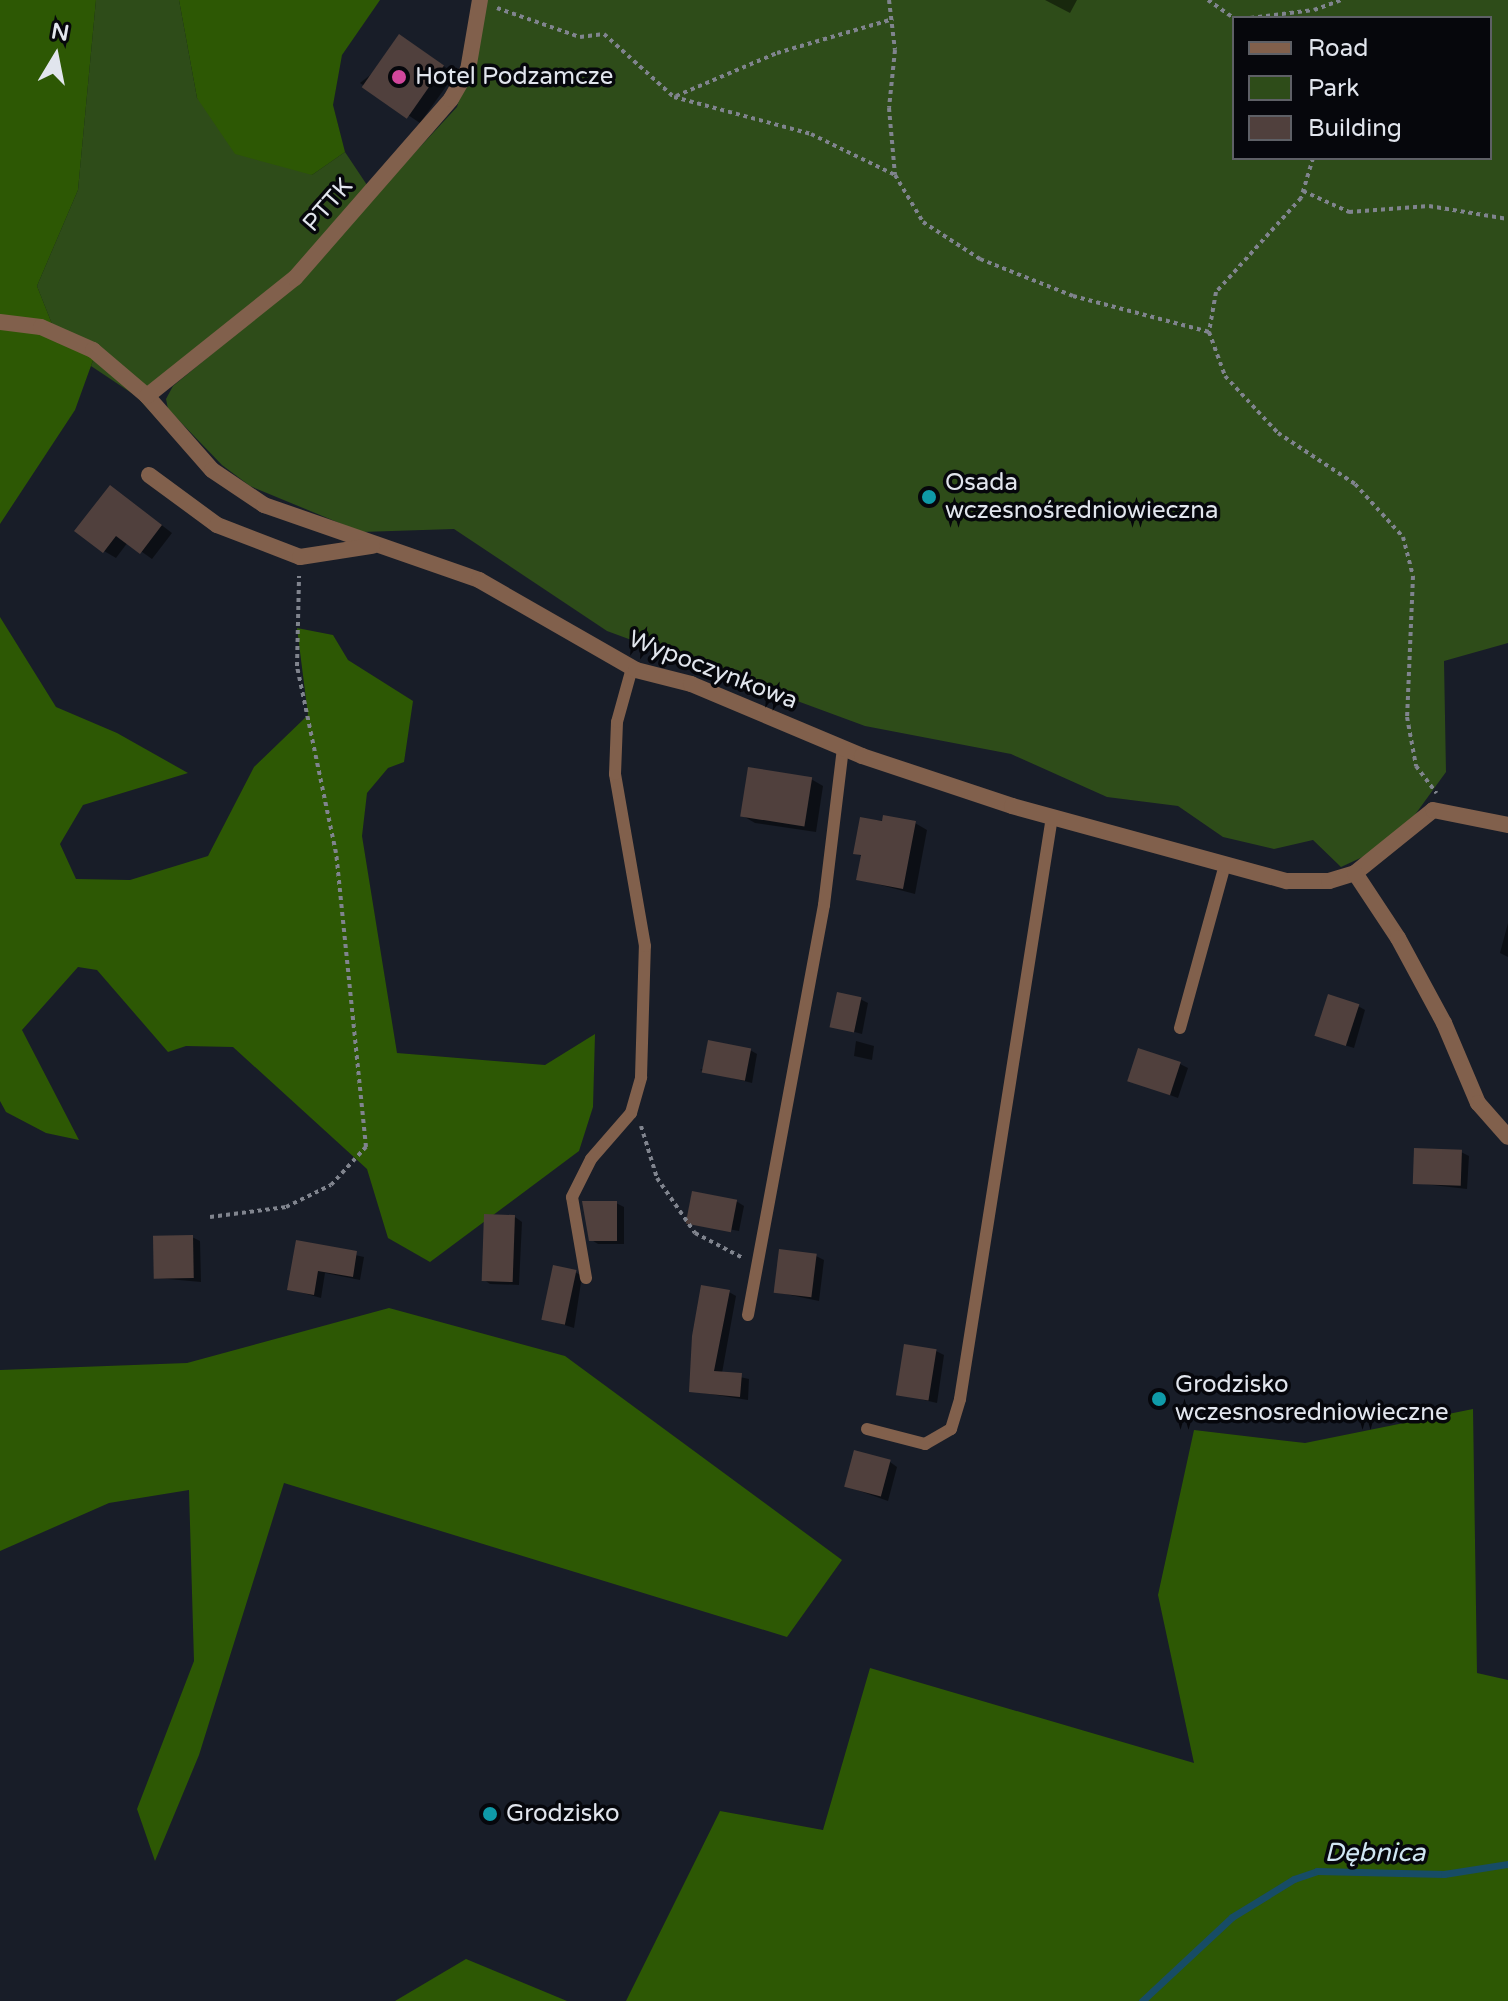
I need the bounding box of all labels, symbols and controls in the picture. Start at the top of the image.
north arrow [16,16,96,96]
legend [1232,16,1492,160]
text: N [49,18,71,47]
text: Road [1308,34,1368,63]
place label: Hotel Podzamcze [415,63,613,91]
marker: Hotel Podzamcze [390,68,408,86]
text: Park [1308,74,1359,103]
text: Building [1308,114,1402,143]
street label: PTTK [297,172,359,238]
place label: Osada wczesnośredniowieczna [945,469,1218,525]
marker: Osada wczesnośredniowieczna [920,488,938,506]
street label: Wypoczynkowa [625,625,801,715]
place label: Grodzisko wczesnosredniowieczne [1175,1371,1449,1427]
marker: Grodzisko wczesnosredniowieczne [1150,1390,1168,1408]
place label: Grodzisko [506,1800,620,1828]
marker: Grodzisko [481,1805,499,1823]
water label: Dębnica [1325,1837,1425,1869]

